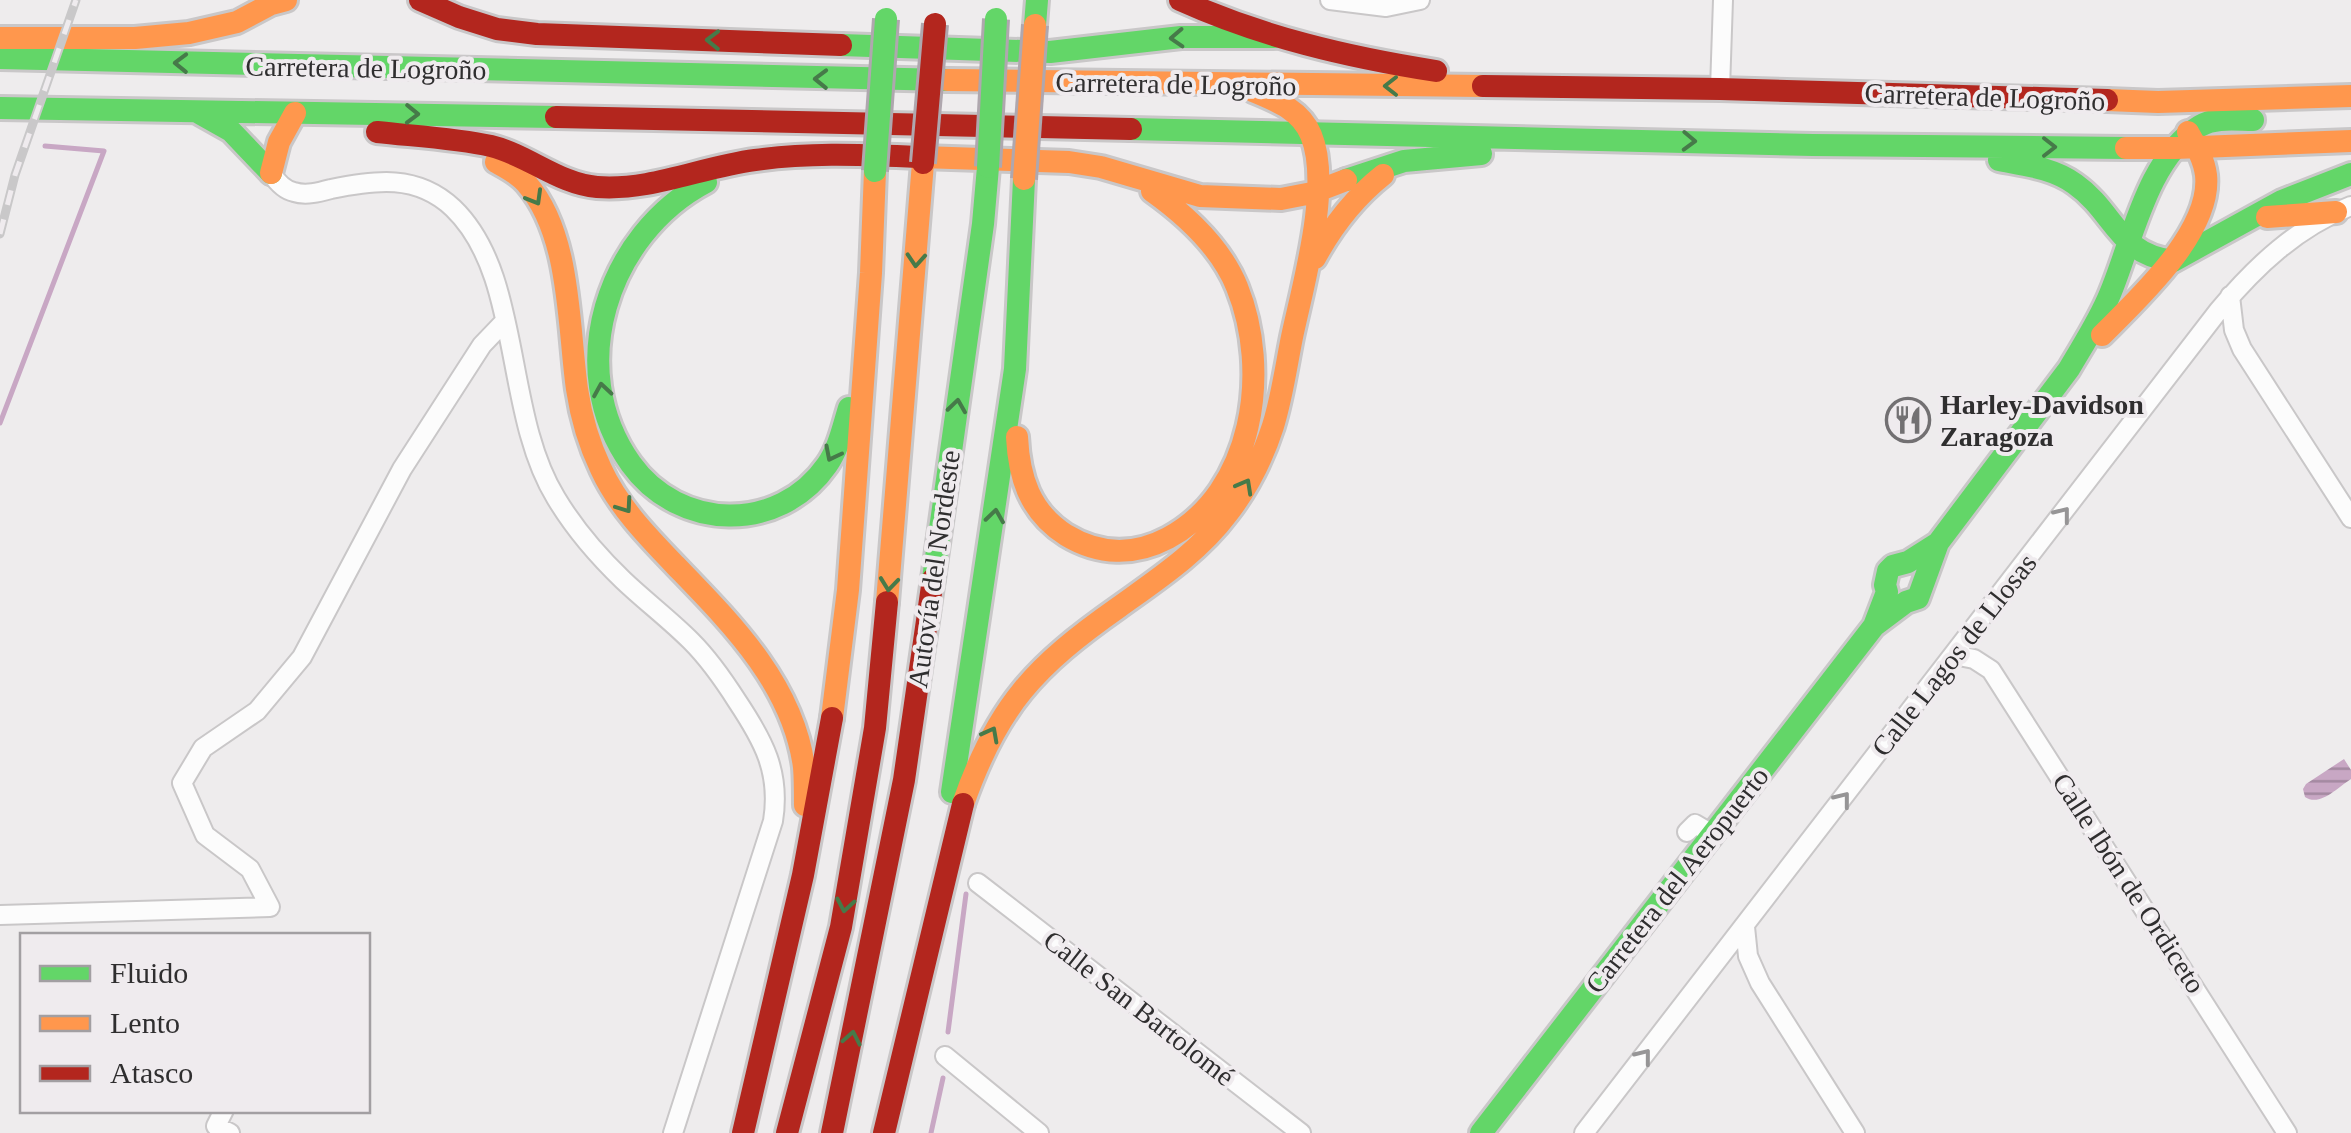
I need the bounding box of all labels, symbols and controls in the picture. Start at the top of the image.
one-way arrow [1169,27,1185,48]
one-way arrow [705,30,721,51]
street label: Carretera de Logroño [245,50,487,86]
one-way arrow [173,53,189,74]
street label: Carretera de Logroño [1055,66,1297,102]
one-way arrow [813,69,829,90]
one-way arrow [1383,75,1398,97]
street label: Carretera de Logroño [1864,77,2106,117]
one-way arrow [405,104,421,125]
one-way arrow [1681,131,1697,152]
one-way arrow [2042,136,2057,158]
one-way arrow [523,188,543,206]
one-way arrow [906,252,927,268]
one-way arrow [593,381,614,398]
place label: Harley-Davidson Zaragoza [1940,389,2144,452]
restaurant icon: Harley-Davidson Zaragoza [1885,397,1931,443]
one-way arrow [946,398,967,414]
one-way arrow [825,443,844,461]
street label: Autovía del Nordeste [902,448,966,690]
one-way arrow [1233,478,1253,496]
one-way arrow [613,495,631,514]
one-way arrow [983,507,1004,524]
one-way arrow [2051,507,2068,525]
street label: Calle Lagos de Llosas [1865,548,2043,762]
one-way arrow [879,576,901,592]
one-way arrow [979,727,998,745]
street label: Carretera del Aeropuerto [1579,761,1775,999]
street label: Calle Ibón de Ordiceto [2046,767,2212,999]
one-way arrow [1832,792,1849,810]
one-way arrow [835,897,856,914]
street label: Calle San Bartolomé [1038,924,1240,1092]
legend [20,933,370,1113]
text: Fluido [110,956,188,989]
text: Lento [110,1006,180,1039]
one-way arrow [841,1029,862,1046]
one-way arrow [1632,1049,1650,1067]
text: Atasco [110,1056,193,1089]

